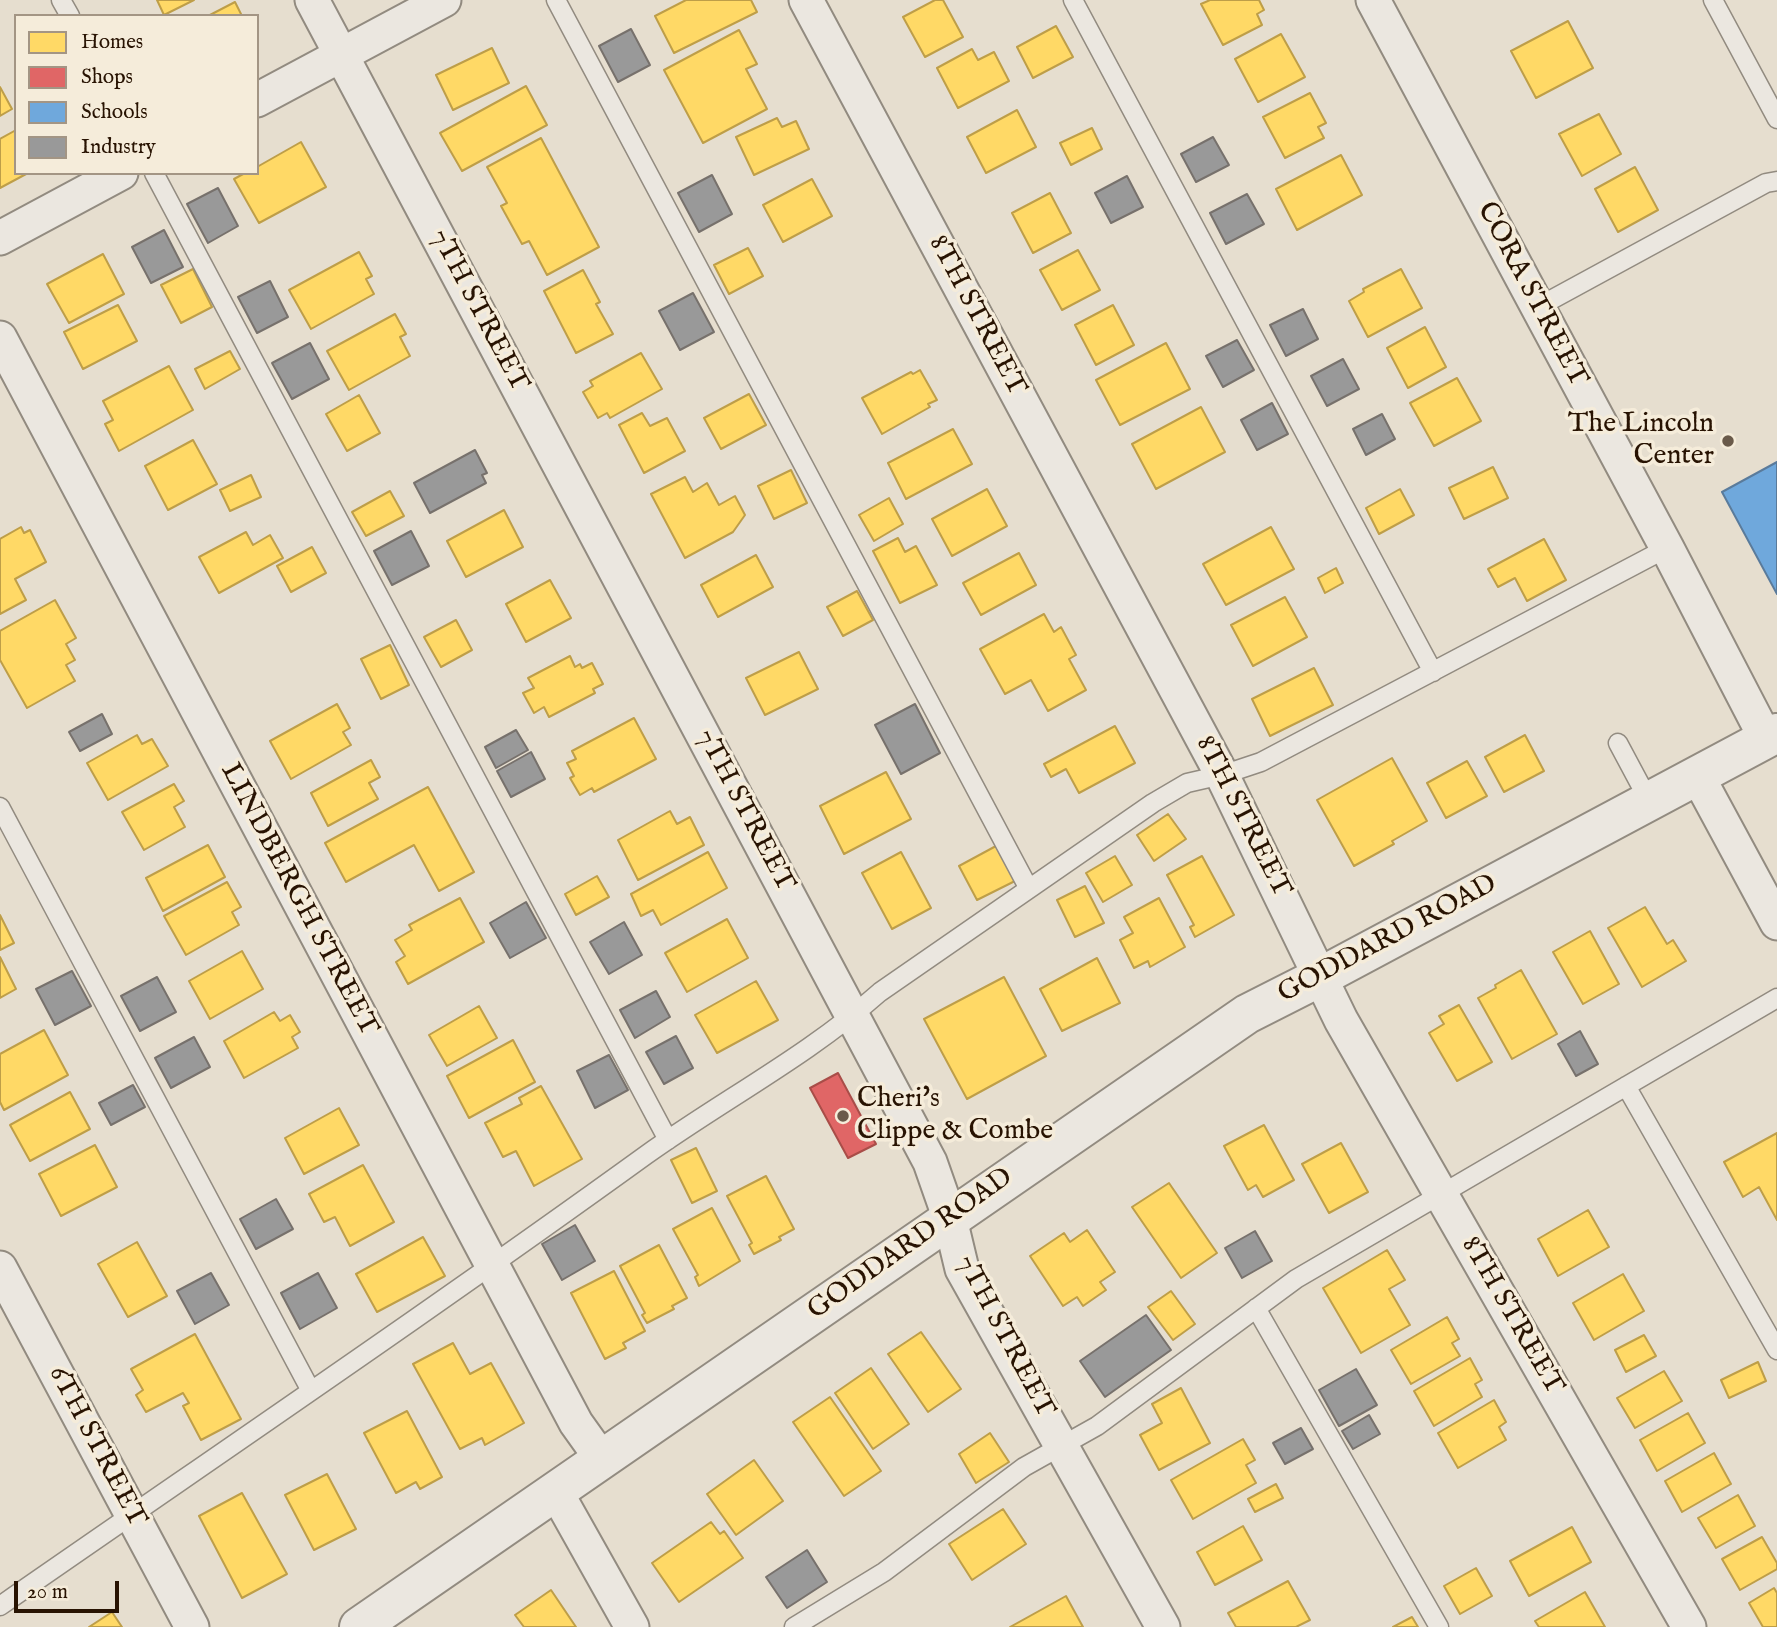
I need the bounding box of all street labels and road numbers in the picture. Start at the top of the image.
street label: CORA STREET [1468,197,1594,393]
street label: 7TH STREET [421,224,535,398]
street label: 8TH STREET [920,230,1032,402]
street label: 7TH STREET [687,724,801,898]
street label: 8TH STREET [1187,731,1297,903]
street label: LINDBERGH STREET [212,758,384,1042]
street label: GODDARD ROAD [1273,868,1503,1012]
street label: GODDARD ROAD [802,1162,1020,1328]
street label: 8TH STREET [1452,1231,1570,1401]
street label: 7TH STREET [947,1250,1061,1424]
street label: 6TH STREET [40,1361,152,1533]

